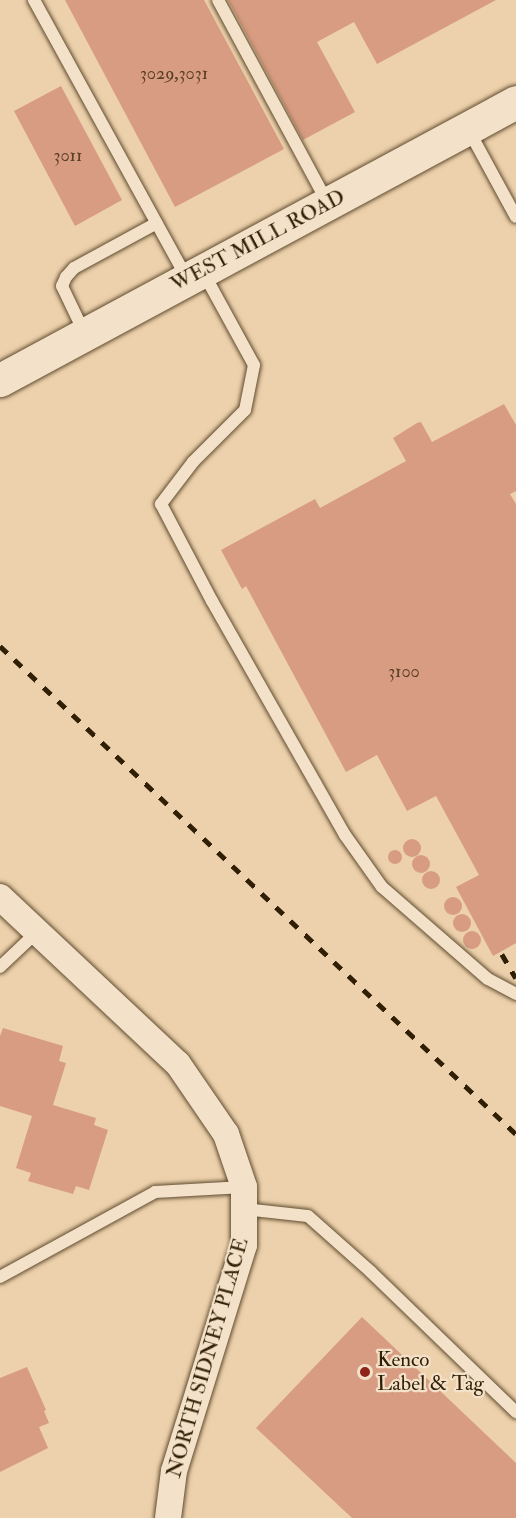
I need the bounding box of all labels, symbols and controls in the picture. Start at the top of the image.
house number: 3029,3031 [140,63,208,85]
house number: 3011 [54,145,82,167]
street label: WEST MILL ROAD [167,184,349,298]
house number: 3100 [388,661,420,683]
street label: NORTH SIDNEY PLACE [162,1235,254,1481]
place label: Kenco Label & Tag [377,1347,484,1397]
marker: Kenco Label & Tag [358,1365,372,1379]

